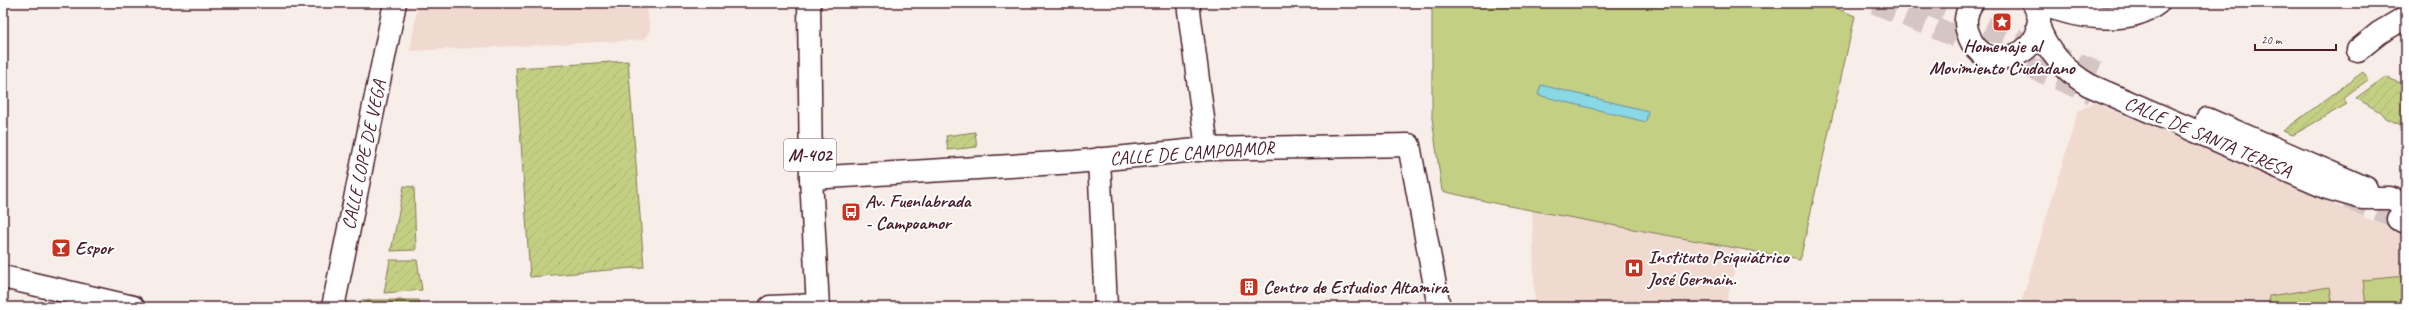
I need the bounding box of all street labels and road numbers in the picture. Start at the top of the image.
street label: CALLE LOPE DE VEGA [336,77,392,232]
street label: CALLE DE SANTA TERESA [2121,91,2295,183]
street label: CALLE DE CAMPOAMOR [1109,135,1277,171]
road number: M-402 [784,139,836,171]

